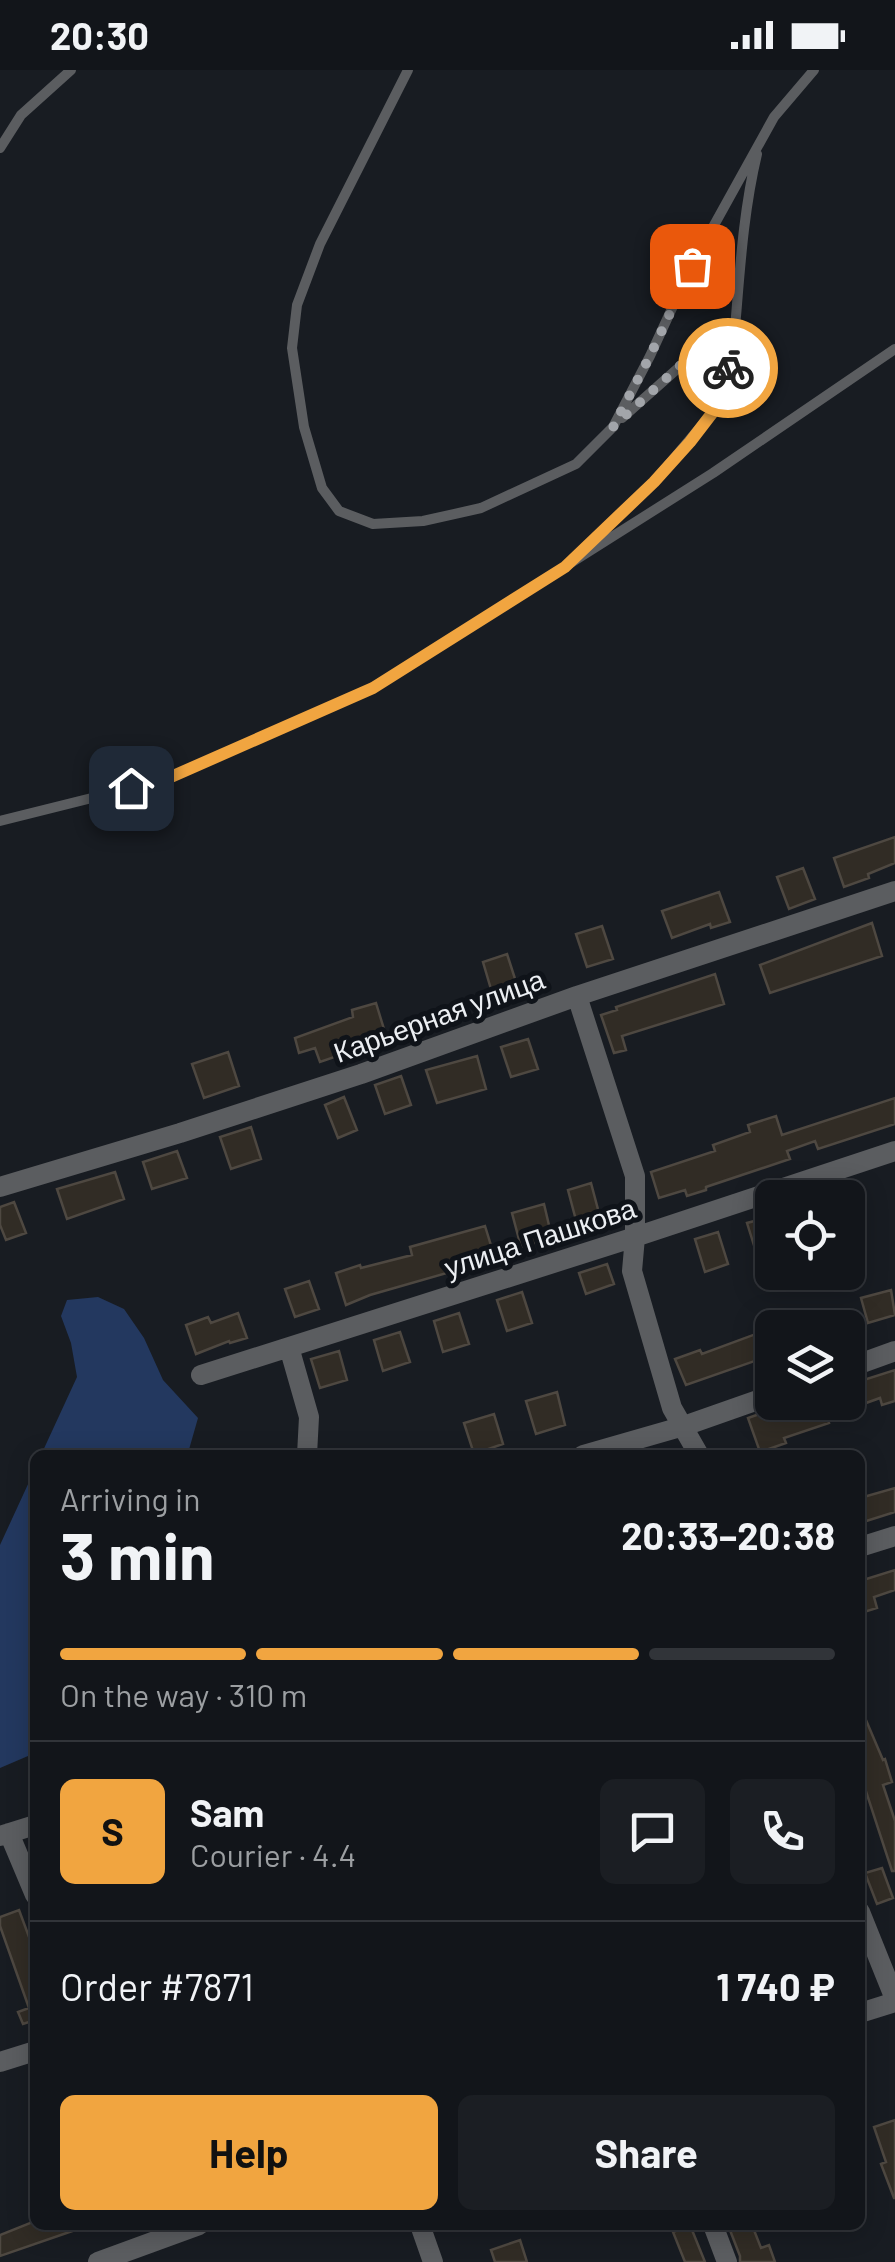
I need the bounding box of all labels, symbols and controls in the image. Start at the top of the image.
text: 20:30 [50,12,149,58]
pin [650,224,735,309]
icon: bag [665,239,720,294]
courier [678,318,778,418]
icon: bike [701,341,756,396]
pin [89,746,174,831]
icon: home [104,761,159,816]
street label: Карьерная улица [329,961,549,1069]
map controls [755,1180,865,1420]
button: locate [755,1180,865,1290]
street label: улица Пашкова [440,1190,640,1284]
button: layers [755,1310,865,1420]
text: Arriving in [60,1479,200,1517]
text: 20:33–20:38 [621,1512,835,1558]
text: 3 min [60,1515,215,1593]
text: On the way · 310 m [60,1675,307,1713]
button: chat [600,1779,705,1884]
button: phone [730,1779,835,1884]
text: Sam [190,1789,264,1835]
text: S [101,1808,124,1854]
text: Courier · 4.4 [190,1835,356,1873]
text: Order #7871 [60,1963,254,2009]
text: 1 740 ₽ [716,1963,835,2009]
button: Help [60,2095,438,2210]
button: Share [458,2095,835,2210]

